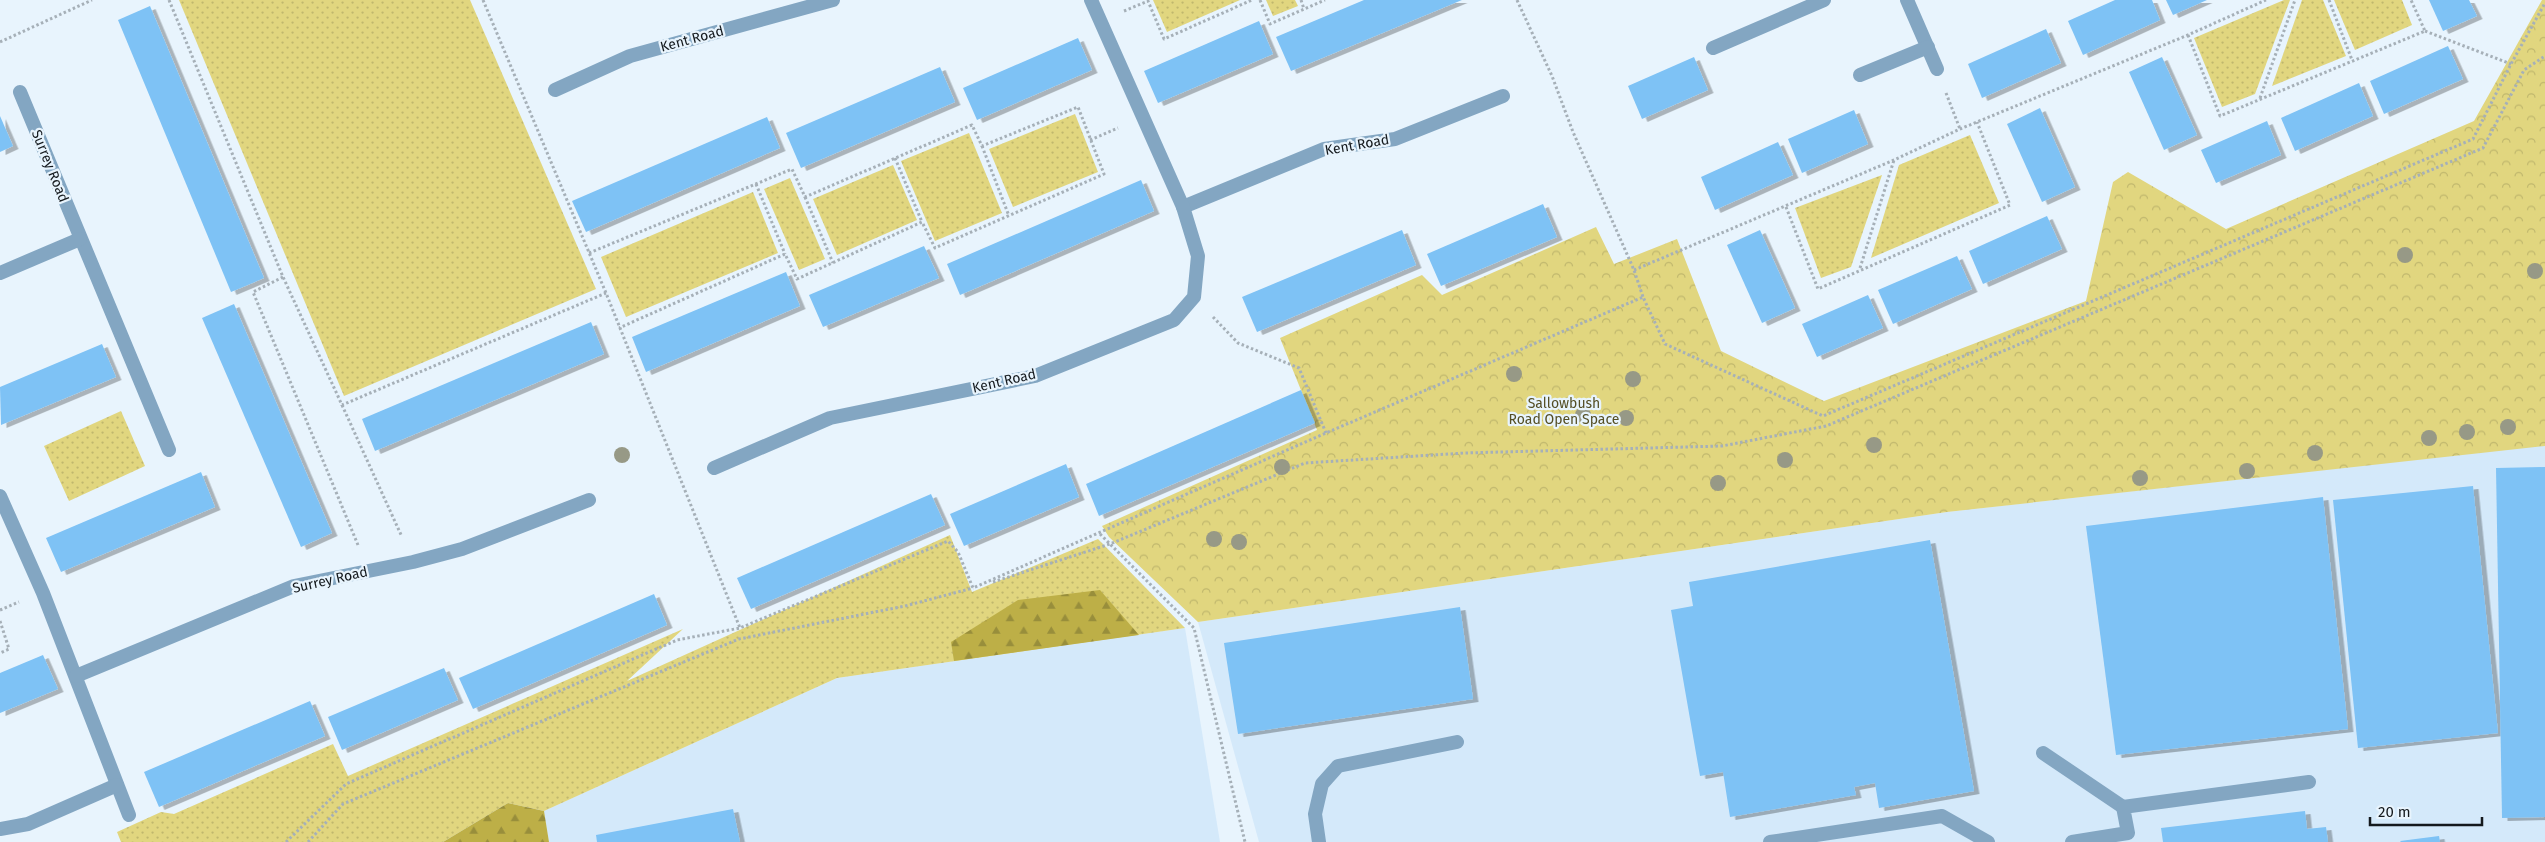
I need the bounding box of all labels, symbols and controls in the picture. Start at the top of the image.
street label: Kent Road [658,22,726,56]
street label: Surrey Road [28,127,72,205]
street label: Kent Road [1324,131,1390,159]
street label: Kent Road [970,365,1038,397]
park label: Sallowbush Road Open Space [1508,395,1620,428]
street label: Surrey Road [291,563,369,597]
scale bar [2370,794,2482,826]
text: 20 m [2378,803,2411,821]

